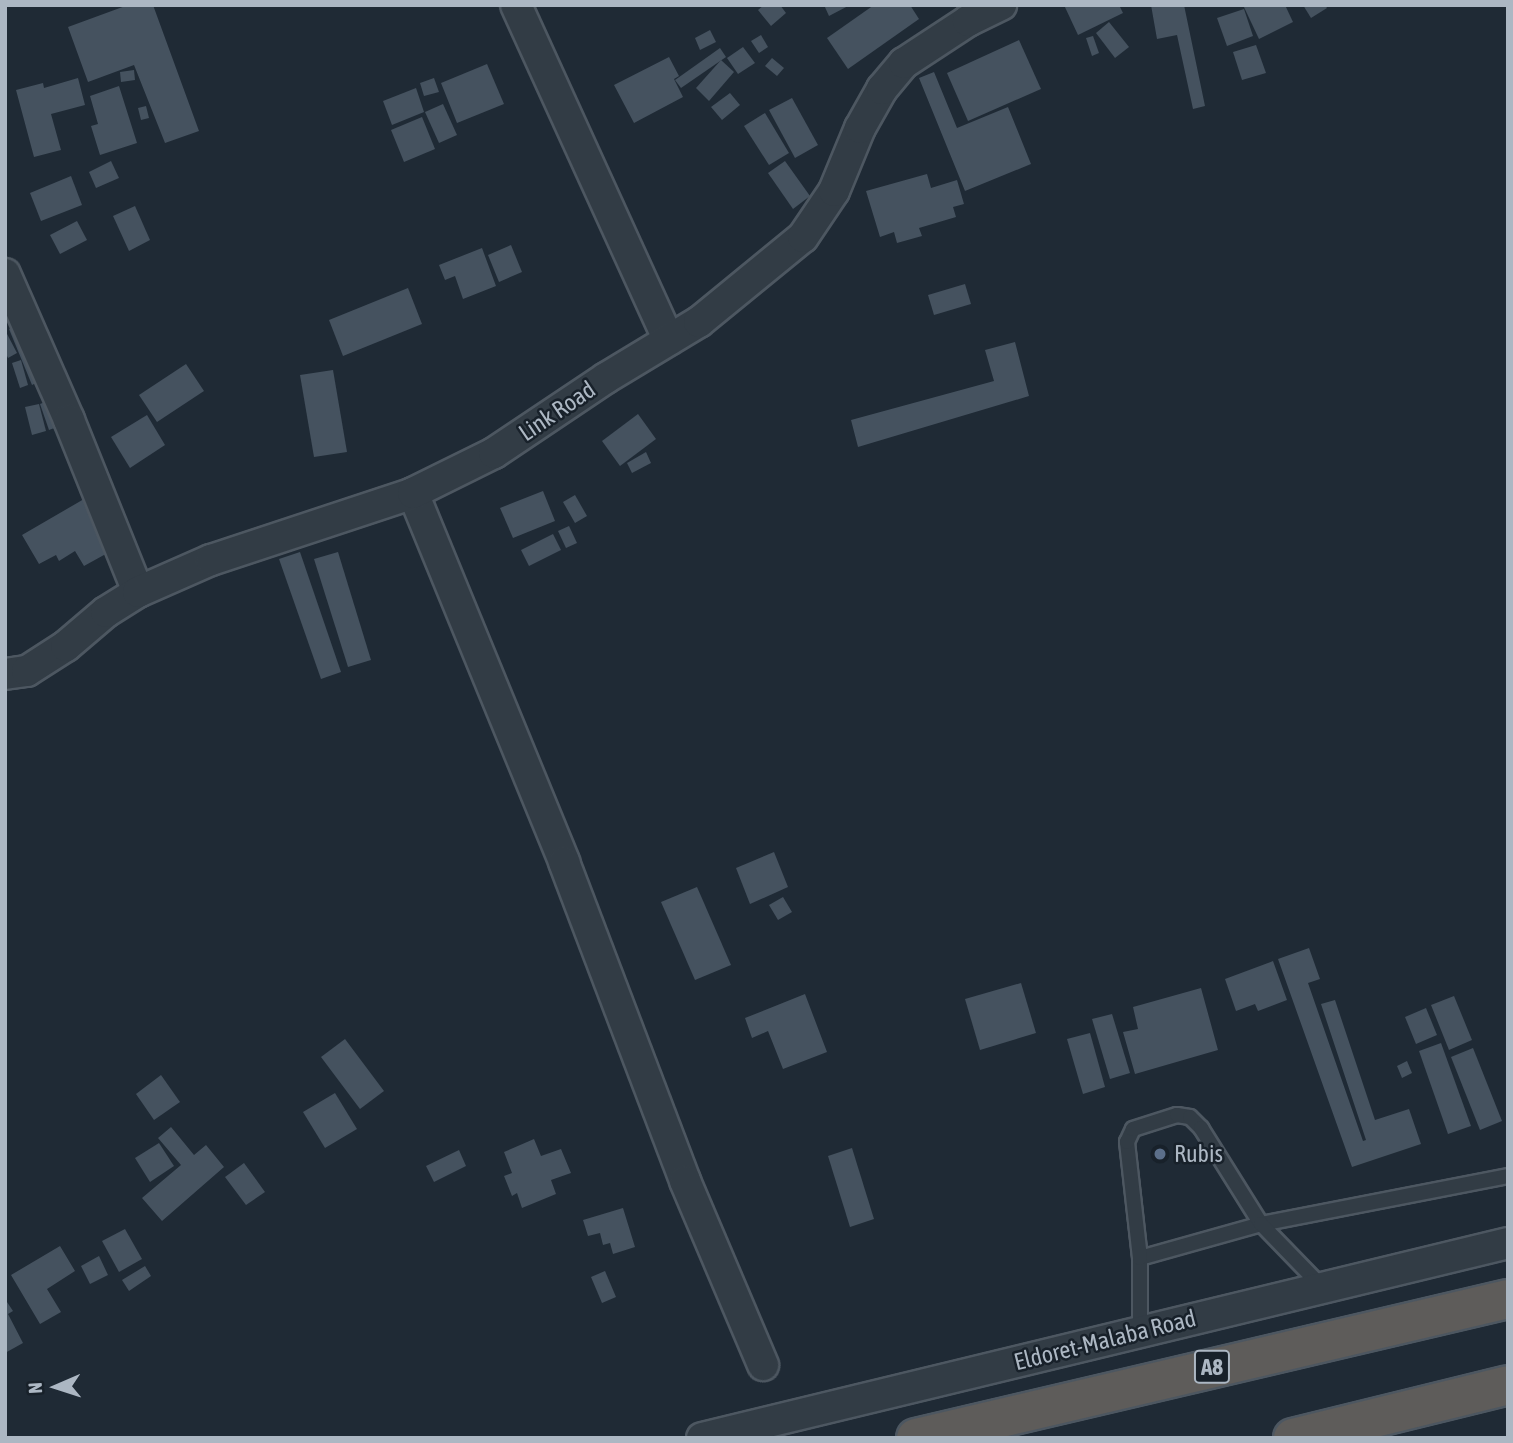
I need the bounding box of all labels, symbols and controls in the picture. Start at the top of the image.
street label: Link Road [513,375,601,447]
place label: Rubis [1174,1140,1223,1168]
marker: Rubis [1152,1146,1168,1162]
street label: Eldoret-Malaba Road [1011,1303,1199,1377]
road number: A8 [1193,1348,1231,1386]
north arrow [21,1352,91,1422]
text: N [24,1382,46,1394]

